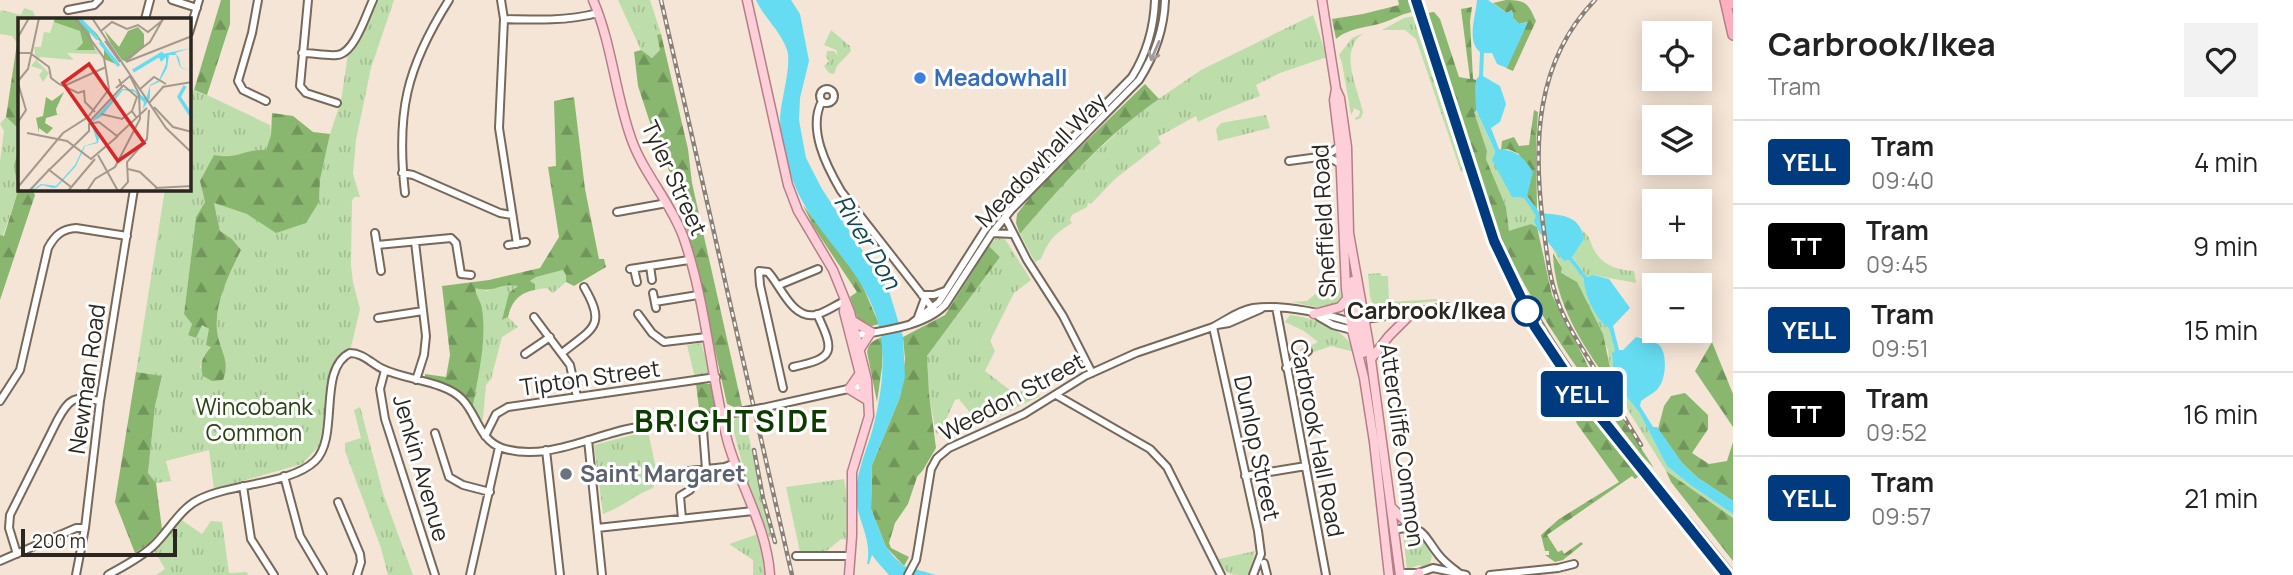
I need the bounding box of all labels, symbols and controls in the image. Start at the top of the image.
inset map [18,18,191,191]
map controls [1642,21,1712,343]
button: locate [1642,21,1712,91]
text: Carbrook/Ikea [1768,21,1996,66]
button: heart [2184,23,2258,97]
one-way arrow [1148,40,1161,61]
place label: Meadowhall [934,61,1067,93]
marker: Meadowhall [912,70,928,86]
text: Tram [1768,70,1821,102]
street label: Meadowhall Way [968,85,1113,234]
button: layers [1642,105,1712,175]
street label: Tyler Street [634,115,716,240]
text: Tram [1871,128,1934,164]
street label: Sheffield Road [1303,143,1343,299]
text: 4 min [2194,144,2258,180]
text: YELL [1782,145,1836,178]
text: 09:40 [1871,164,1934,196]
water label: River Don [827,188,910,295]
button: + [1642,189,1712,259]
text: Tram [1866,212,1929,248]
text: 9 min [2193,228,2258,264]
text: TT [1791,229,1822,262]
text: 09:45 [1866,248,1928,280]
button: − [1642,273,1712,343]
place label: Carbrook/Ikea [1347,294,1506,326]
marker: Carbrook/Ikea [1512,296,1542,326]
text: Tram [1871,296,1934,332]
street label: Newman Road [60,302,112,456]
text: 15 min [2184,312,2258,348]
text: YELL [1782,313,1836,346]
text: 09:51 [1871,332,1929,364]
street label: Carbrook Hall Road [1283,336,1353,539]
street label: Attercliffe Common [1373,341,1433,549]
street label: Weedon Street [933,344,1090,448]
street label: Tipton Street [518,351,662,403]
line badge: YELL [1533,371,1631,417]
street label: Dunlop Street [1227,372,1289,523]
text: YELL [1555,377,1609,410]
text: Tram [1866,380,1929,416]
park label: Wincobank Common [195,390,313,448]
street label: Jenkin Avenue [386,391,458,545]
text: 16 min [2183,396,2258,432]
text: TT [1791,397,1822,430]
district label: BRIGHTSIDE [634,400,830,441]
text: 09:52 [1866,416,1927,448]
place label: Saint Margaret [580,457,746,489]
text: Tram [1871,464,1934,500]
marker: Saint Margaret [558,466,574,482]
text: 21 min [2184,480,2258,516]
text: YELL [1782,481,1836,514]
text: 09:57 [1871,500,1931,532]
scale bar [21,526,177,558]
text: 200 m [32,528,86,554]

